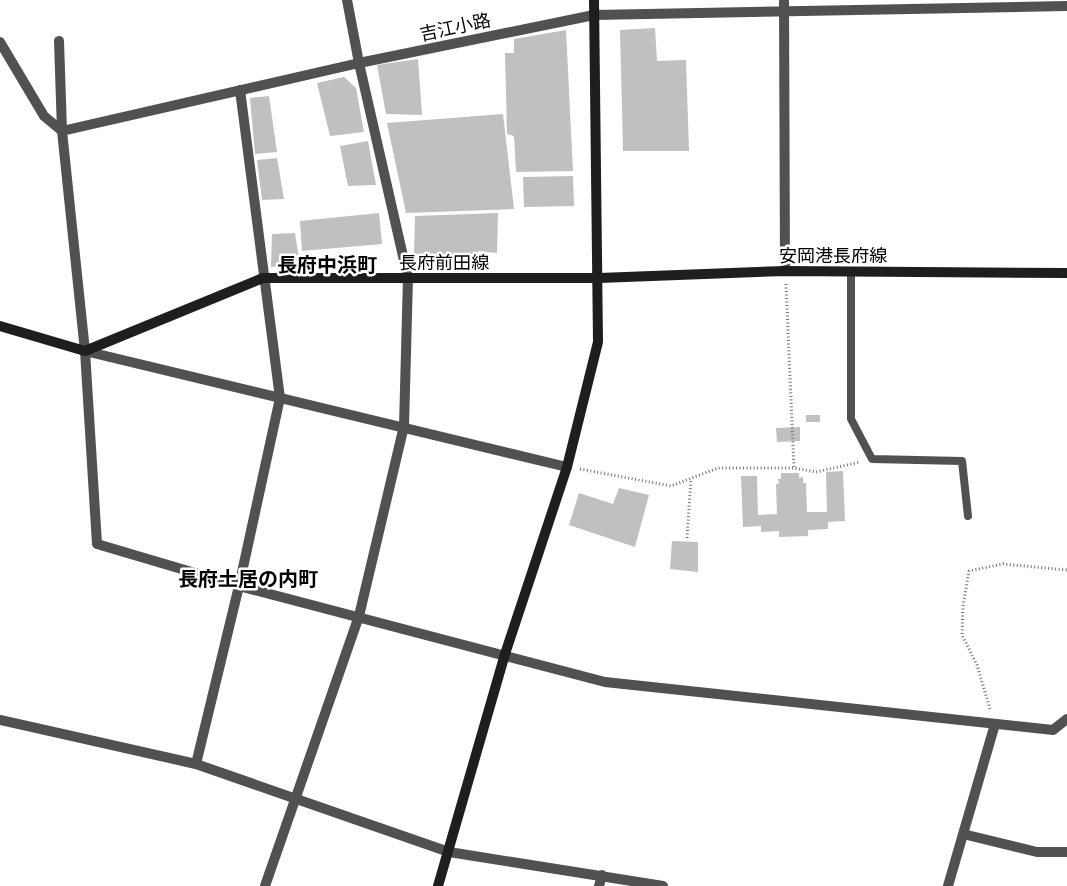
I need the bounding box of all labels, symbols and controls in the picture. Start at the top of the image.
street label: 吉江小路 [417,8,493,46]
street label: 安岡港長府線 [779,244,887,267]
street label: 長府前田線 [399,251,489,274]
district label: 長府中浜町 [277,252,377,277]
district label: 長府土居の内町 [178,566,318,591]

